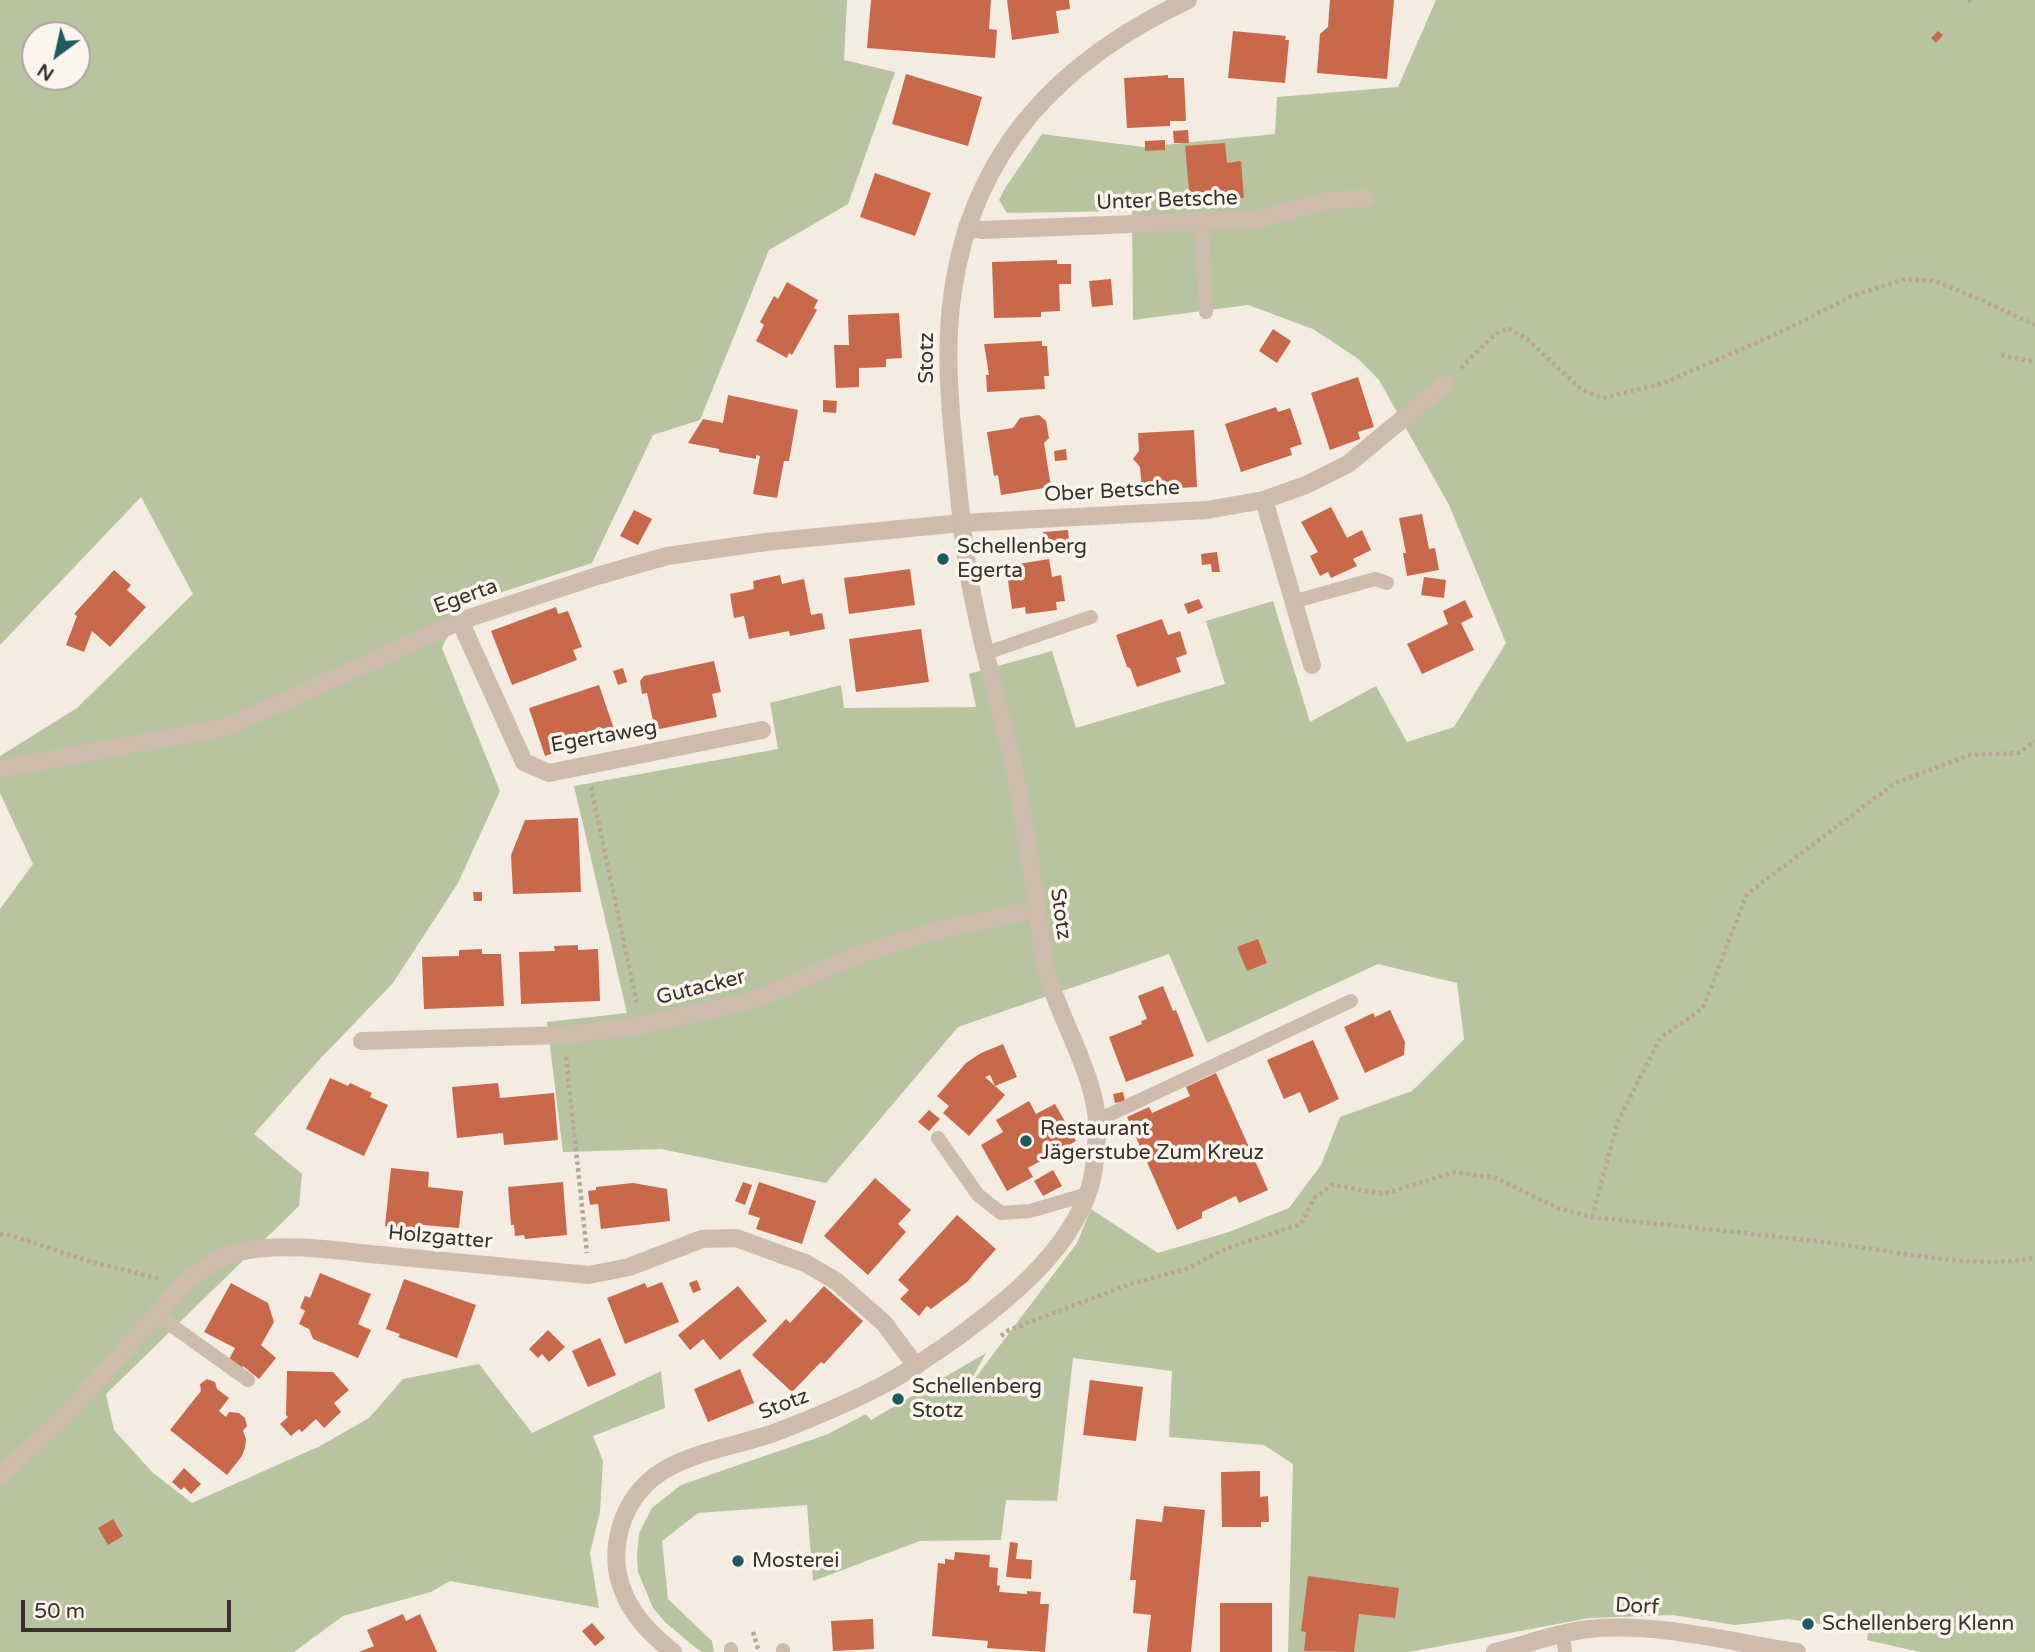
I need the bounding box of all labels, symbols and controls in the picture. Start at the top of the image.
north arrow [21,21,91,91]
text: N [33,59,58,85]
street label: Unter Betsche [1096,186,1238,216]
street label: Stotz [914,332,940,384]
street label: Ober Betsche [1044,476,1180,508]
place label: Schellenberg Egerta [957,534,1087,584]
marker: Schellenberg Egerta [935,551,951,567]
street label: Egerta [431,574,501,620]
street label: Egertaweg [549,715,659,759]
street label: Stotz [1044,887,1076,941]
street label: Gutacker [654,965,748,1011]
place label: Restaurant Jägerstube Zum Kreuz [1040,1116,1264,1166]
marker: Restaurant Jägerstube Zum Kreuz [1018,1133,1034,1149]
street label: Holzgatter [387,1221,493,1255]
place label: Schellenberg Stotz [912,1374,1042,1424]
street label: Stotz [755,1384,813,1426]
marker: Schellenberg Stotz [890,1391,906,1407]
place label: Mosterei [752,1548,839,1574]
marker: Mosterei [730,1553,746,1569]
scale bar [24,1586,234,1630]
street label: Dorf [1614,1593,1660,1621]
text: 50 m [34,1599,85,1624]
place label: Schellenberg Klenn [1822,1611,2014,1637]
marker: Schellenberg Klenn [1800,1616,1816,1632]

